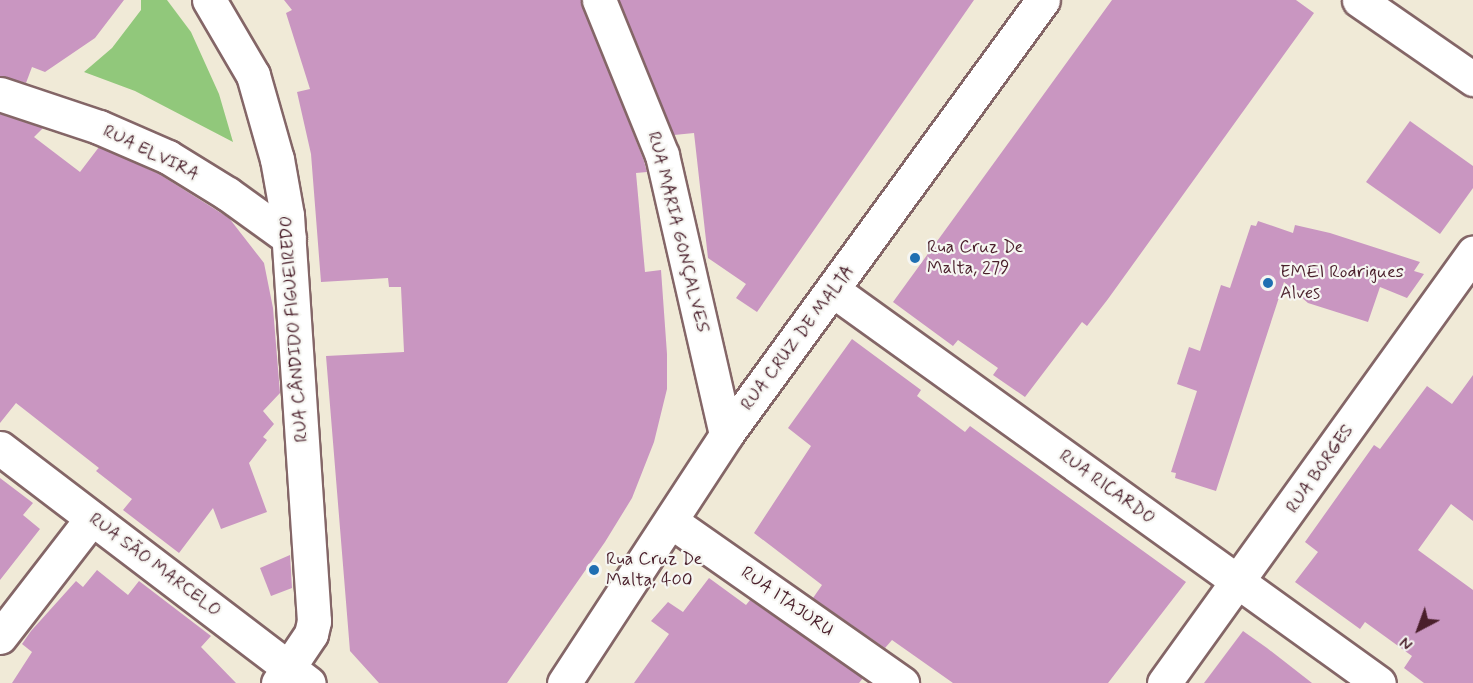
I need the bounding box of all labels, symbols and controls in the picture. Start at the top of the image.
street label: RUA ELVIRA [99,120,203,186]
street label: RUA MARIA GONÇALVES [642,128,714,336]
street label: RUA CÂNDIDO FIGUEIREDO [275,211,313,447]
place label: Rua Cruz De Malta, 279 [927,237,1022,280]
marker: Rua Cruz De Malta, 279 [908,251,922,265]
street label: RUA CRUZ DE MALTA [737,262,859,414]
place label: EMEI Rodrigues Alves [1280,262,1404,304]
marker: EMEI Rodrigues Alves [1261,276,1275,290]
street label: RUA BORGES [1280,419,1360,519]
street label: RUA RICARDO [1054,444,1160,530]
street label: RUA SÃO MARCELO [84,508,226,622]
place label: Rua Cruz De Malta, 400 [606,549,701,592]
street label: RUA ITAJURU [735,561,839,643]
marker: Rua Cruz De Malta, 400 [587,563,601,577]
north arrow [1389,599,1449,659]
text: N [1396,632,1418,654]

